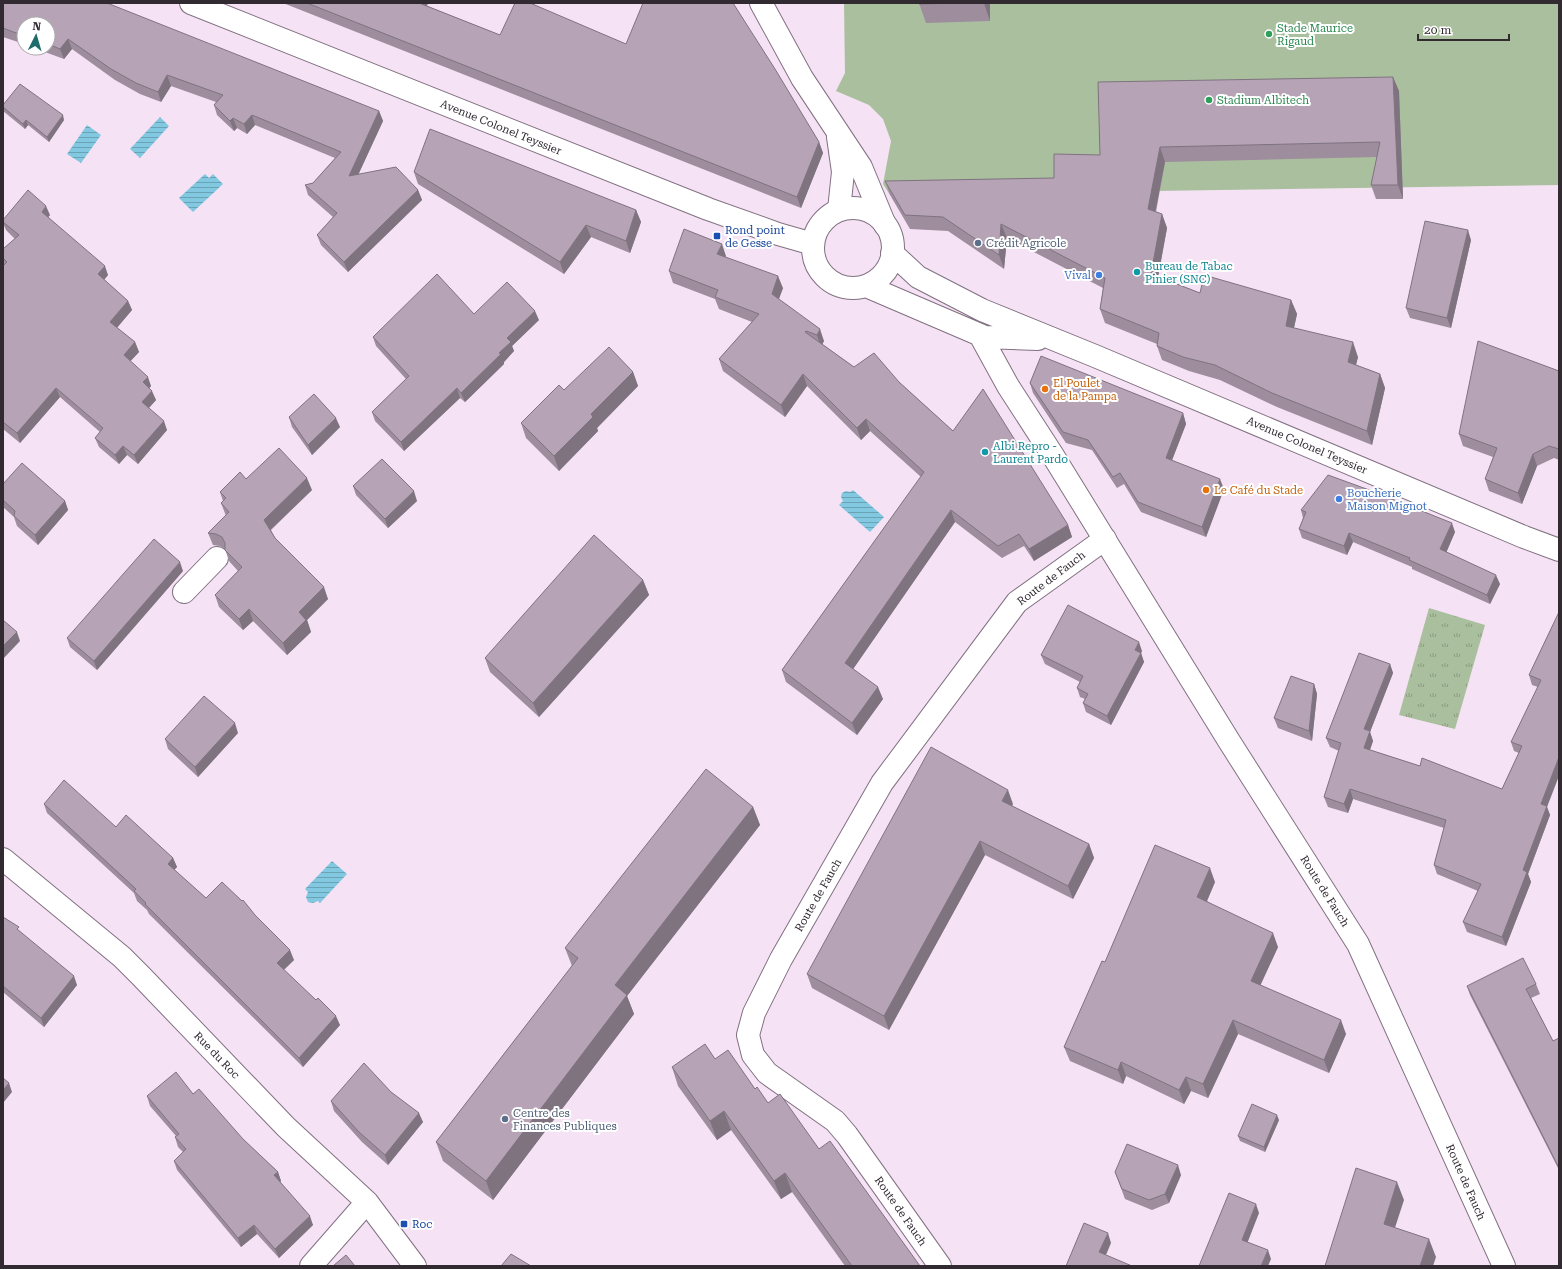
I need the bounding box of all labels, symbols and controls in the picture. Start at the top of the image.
north arrow [16,16,56,56]
scale bar [1418,16,1509,42]
text: N [32,20,42,33]
place label: Stade Maurice Rigaud [1277,22,1353,48]
text: 20 m [1424,23,1451,37]
marker: Stade Maurice Rigaud [1264,29,1274,39]
place label: Stadium Albitech [1217,94,1309,107]
marker: Stadium Albitech [1204,95,1214,105]
street label: Avenue Colonel Teyssier [438,97,564,158]
place label: Rond point de Gesse [725,224,785,250]
marker: Rond point de Gesse [712,231,722,241]
place label: Crédit Agricole [986,237,1066,250]
marker: Crédit Agricole [973,238,983,248]
place label: Bureau de Tabac Pinier (SNC) [1145,260,1233,286]
marker: Bureau de Tabac Pinier (SNC) [1132,267,1142,277]
place label: Vival [1064,269,1092,282]
marker: Vival [1094,270,1104,280]
place label: El Poulet de la Pampa [1053,377,1117,403]
marker: El Poulet de la Pampa [1040,384,1050,394]
street label: Avenue Colonel Teyssier [1245,414,1369,477]
place label: Albi Repro - Laurent Pardo [993,440,1068,466]
marker: Albi Repro - Laurent Pardo [980,447,990,457]
place label: Le Café du Stade [1214,484,1303,497]
marker: Le Café du Stade [1201,485,1211,495]
place label: Boucherie Maison Mignot [1347,487,1427,513]
marker: Boucherie Maison Mignot [1334,494,1344,504]
street label: Route de Fauch [1015,549,1088,608]
street label: Route de Fauch [1297,853,1352,929]
street label: Route de Fauch [792,857,845,934]
street label: Rue du Roc [191,1029,242,1082]
place label: Centre des Finances Publiques [513,1107,617,1133]
marker: Centre des Finances Publiques [500,1114,510,1124]
street label: Route de Fauch [1443,1142,1488,1222]
street label: Route de Fauch [872,1174,929,1249]
place label: Roc [412,1218,432,1231]
marker: Roc [399,1219,409,1229]

